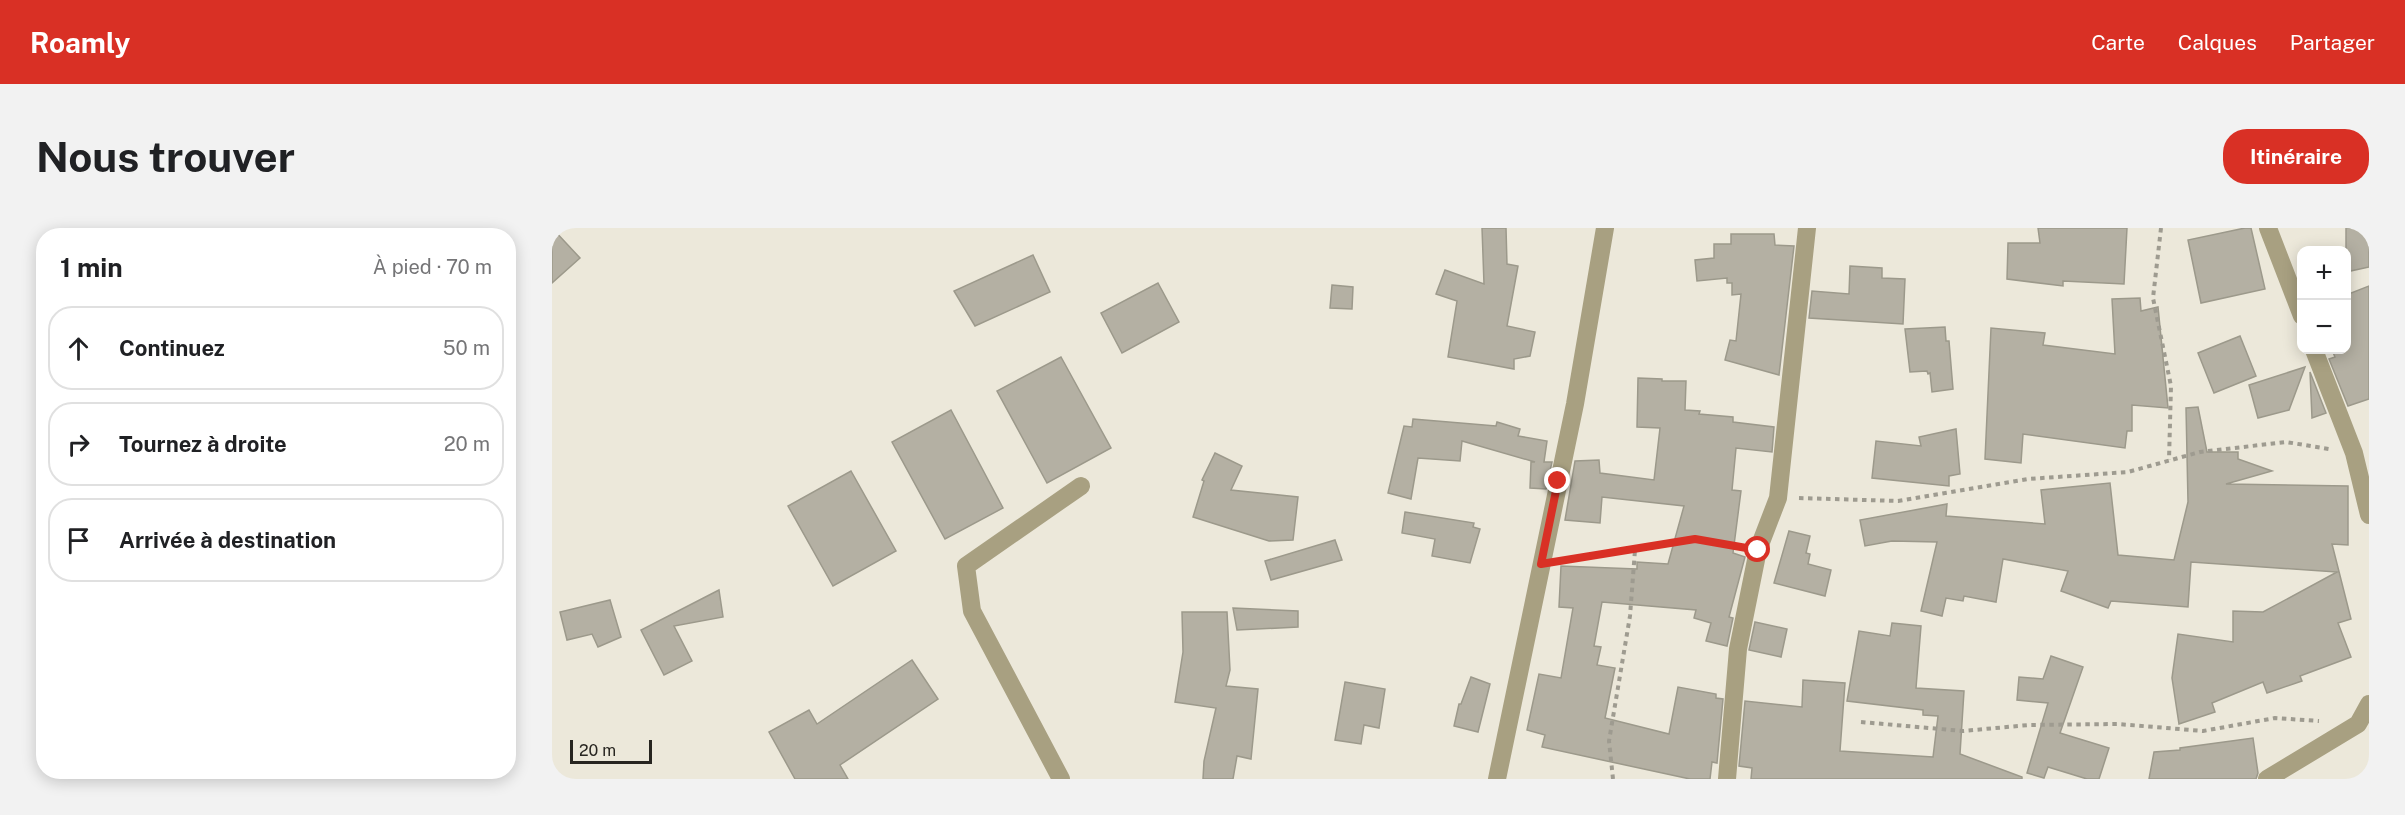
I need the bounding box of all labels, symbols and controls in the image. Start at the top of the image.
text: Roamly [30,26,130,59]
text: Carte [2091,30,2145,55]
text: Calques [2178,30,2257,55]
text: Partager [2290,30,2375,55]
button: Itinéraire [2223,129,2369,184]
text: Nous trouver [36,132,295,181]
map controls [2297,246,2351,354]
button: + [2297,246,2351,300]
text: 1 min [60,252,123,283]
text: À pied · 70 m [373,255,492,279]
button: − [2297,300,2351,354]
icon: ahead [62,332,95,365]
text: Continuez [119,335,225,361]
text: 50 m [443,336,490,360]
icon: right [62,428,95,461]
text: Tournez à droite [119,431,287,457]
text: 20 m [444,432,490,456]
route end [1544,467,1570,493]
icon: arrive [62,524,95,557]
text: Arrivée à destination [119,527,336,553]
route start [1744,536,1770,562]
scale bar [570,737,652,764]
text: 20 m [579,741,616,760]

